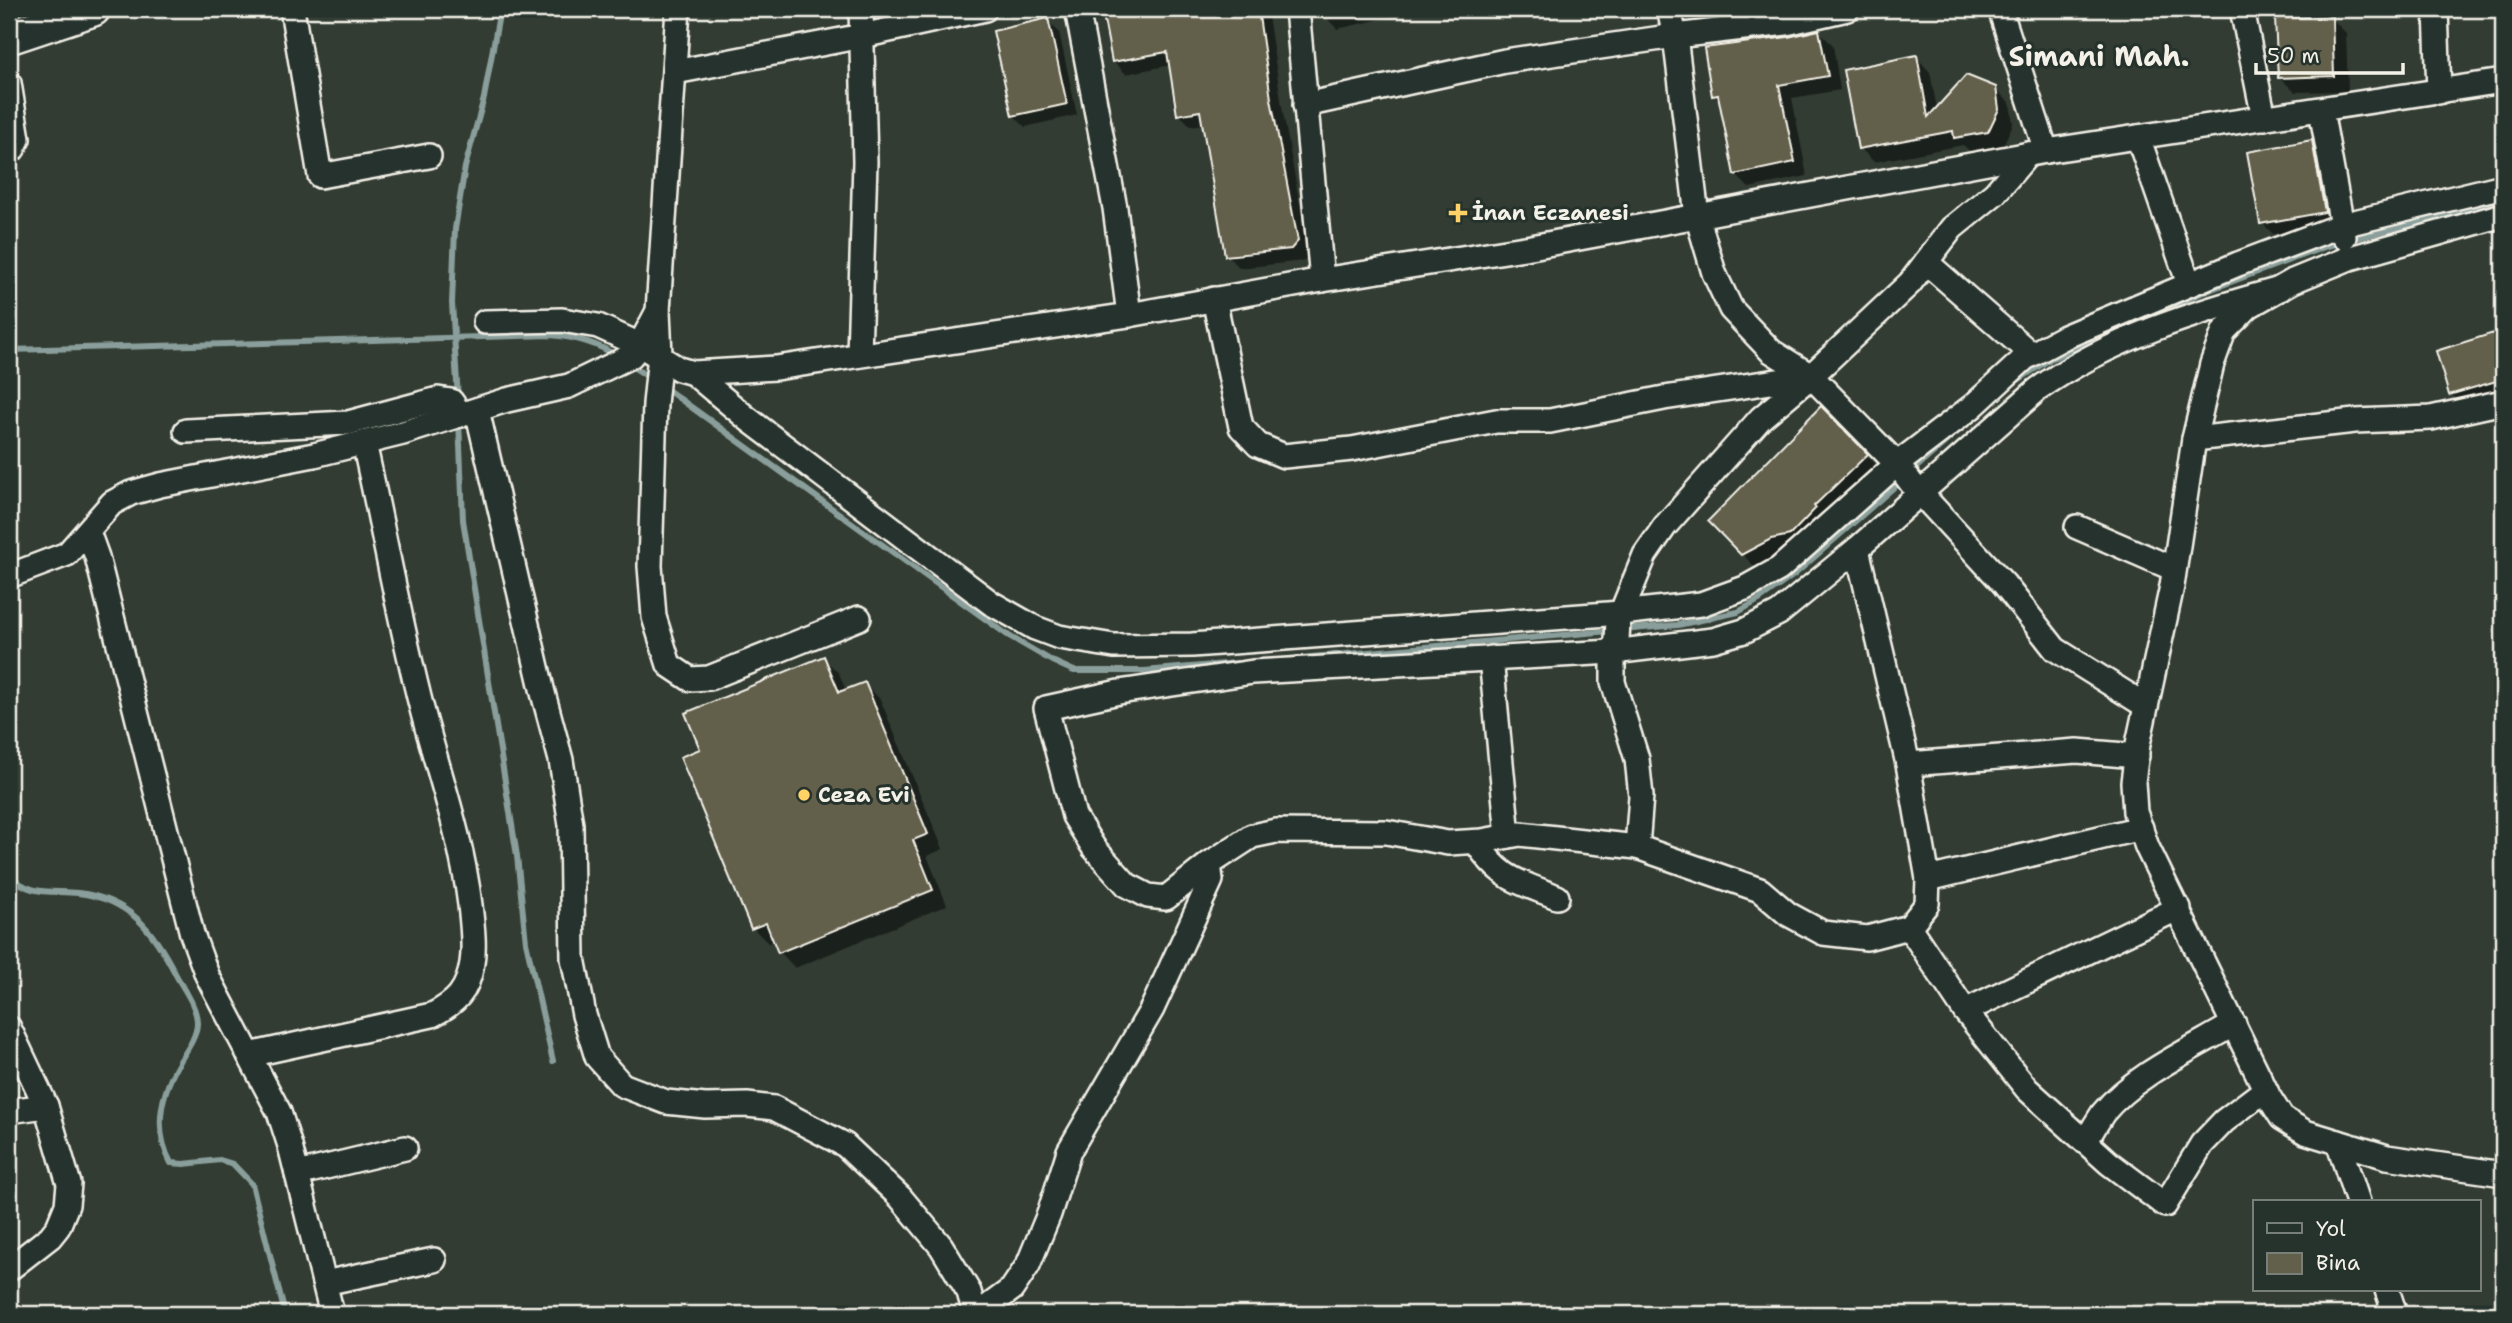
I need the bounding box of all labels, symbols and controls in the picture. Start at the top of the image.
scale bar [2256,32,2404,76]
district label: Simani Mah. [2009,37,2189,75]
text: 50 m [2267,42,2320,70]
place label: İnan Eczanesi [1472,199,1629,227]
marker: İnan Eczanesi [1450,205,1466,221]
place label: Ceza Evi [818,781,910,809]
marker: Ceza Evi [796,787,812,803]
legend [2253,1200,2480,1292]
text: Yol [2316,1215,2346,1243]
text: Bina [2316,1249,2360,1277]

